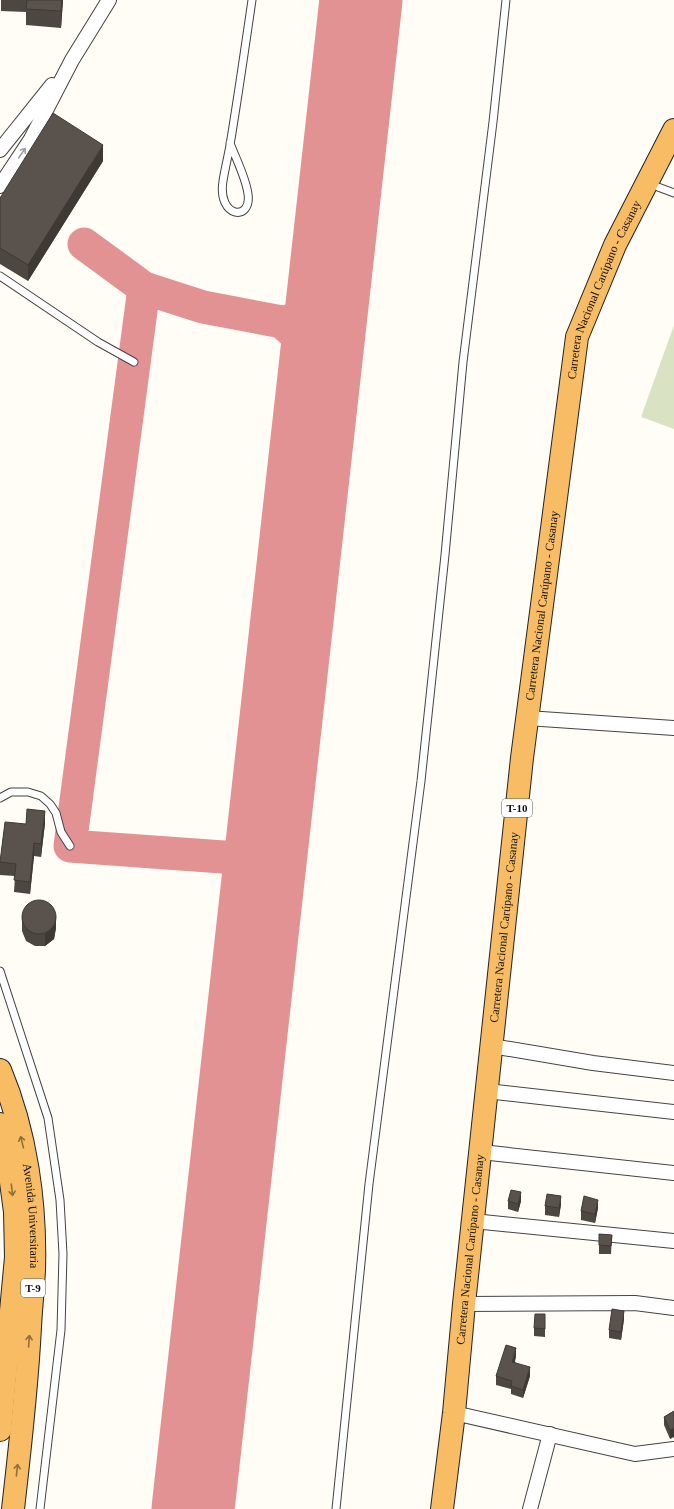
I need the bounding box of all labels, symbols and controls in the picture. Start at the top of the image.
one-way arrow [18,148,26,159]
street label: Carretera Nacional Carúpano - Casanay [565,198,644,380]
street label: Carretera Nacional Carúpano - Casanay [523,510,561,701]
road number: T-10 [502,799,532,817]
street label: Carretera Nacional Carúpano - Casanay [487,831,521,1023]
one-way arrow [17,1136,25,1149]
street label: Carretera Nacional Carúpano - Casanay [453,1154,487,1345]
street label: Avenida Universitaria [20,1162,41,1269]
one-way arrow [8,1183,16,1196]
road number: T-9 [21,1279,45,1297]
one-way arrow [26,1335,33,1348]
one-way arrow [14,1464,21,1477]

